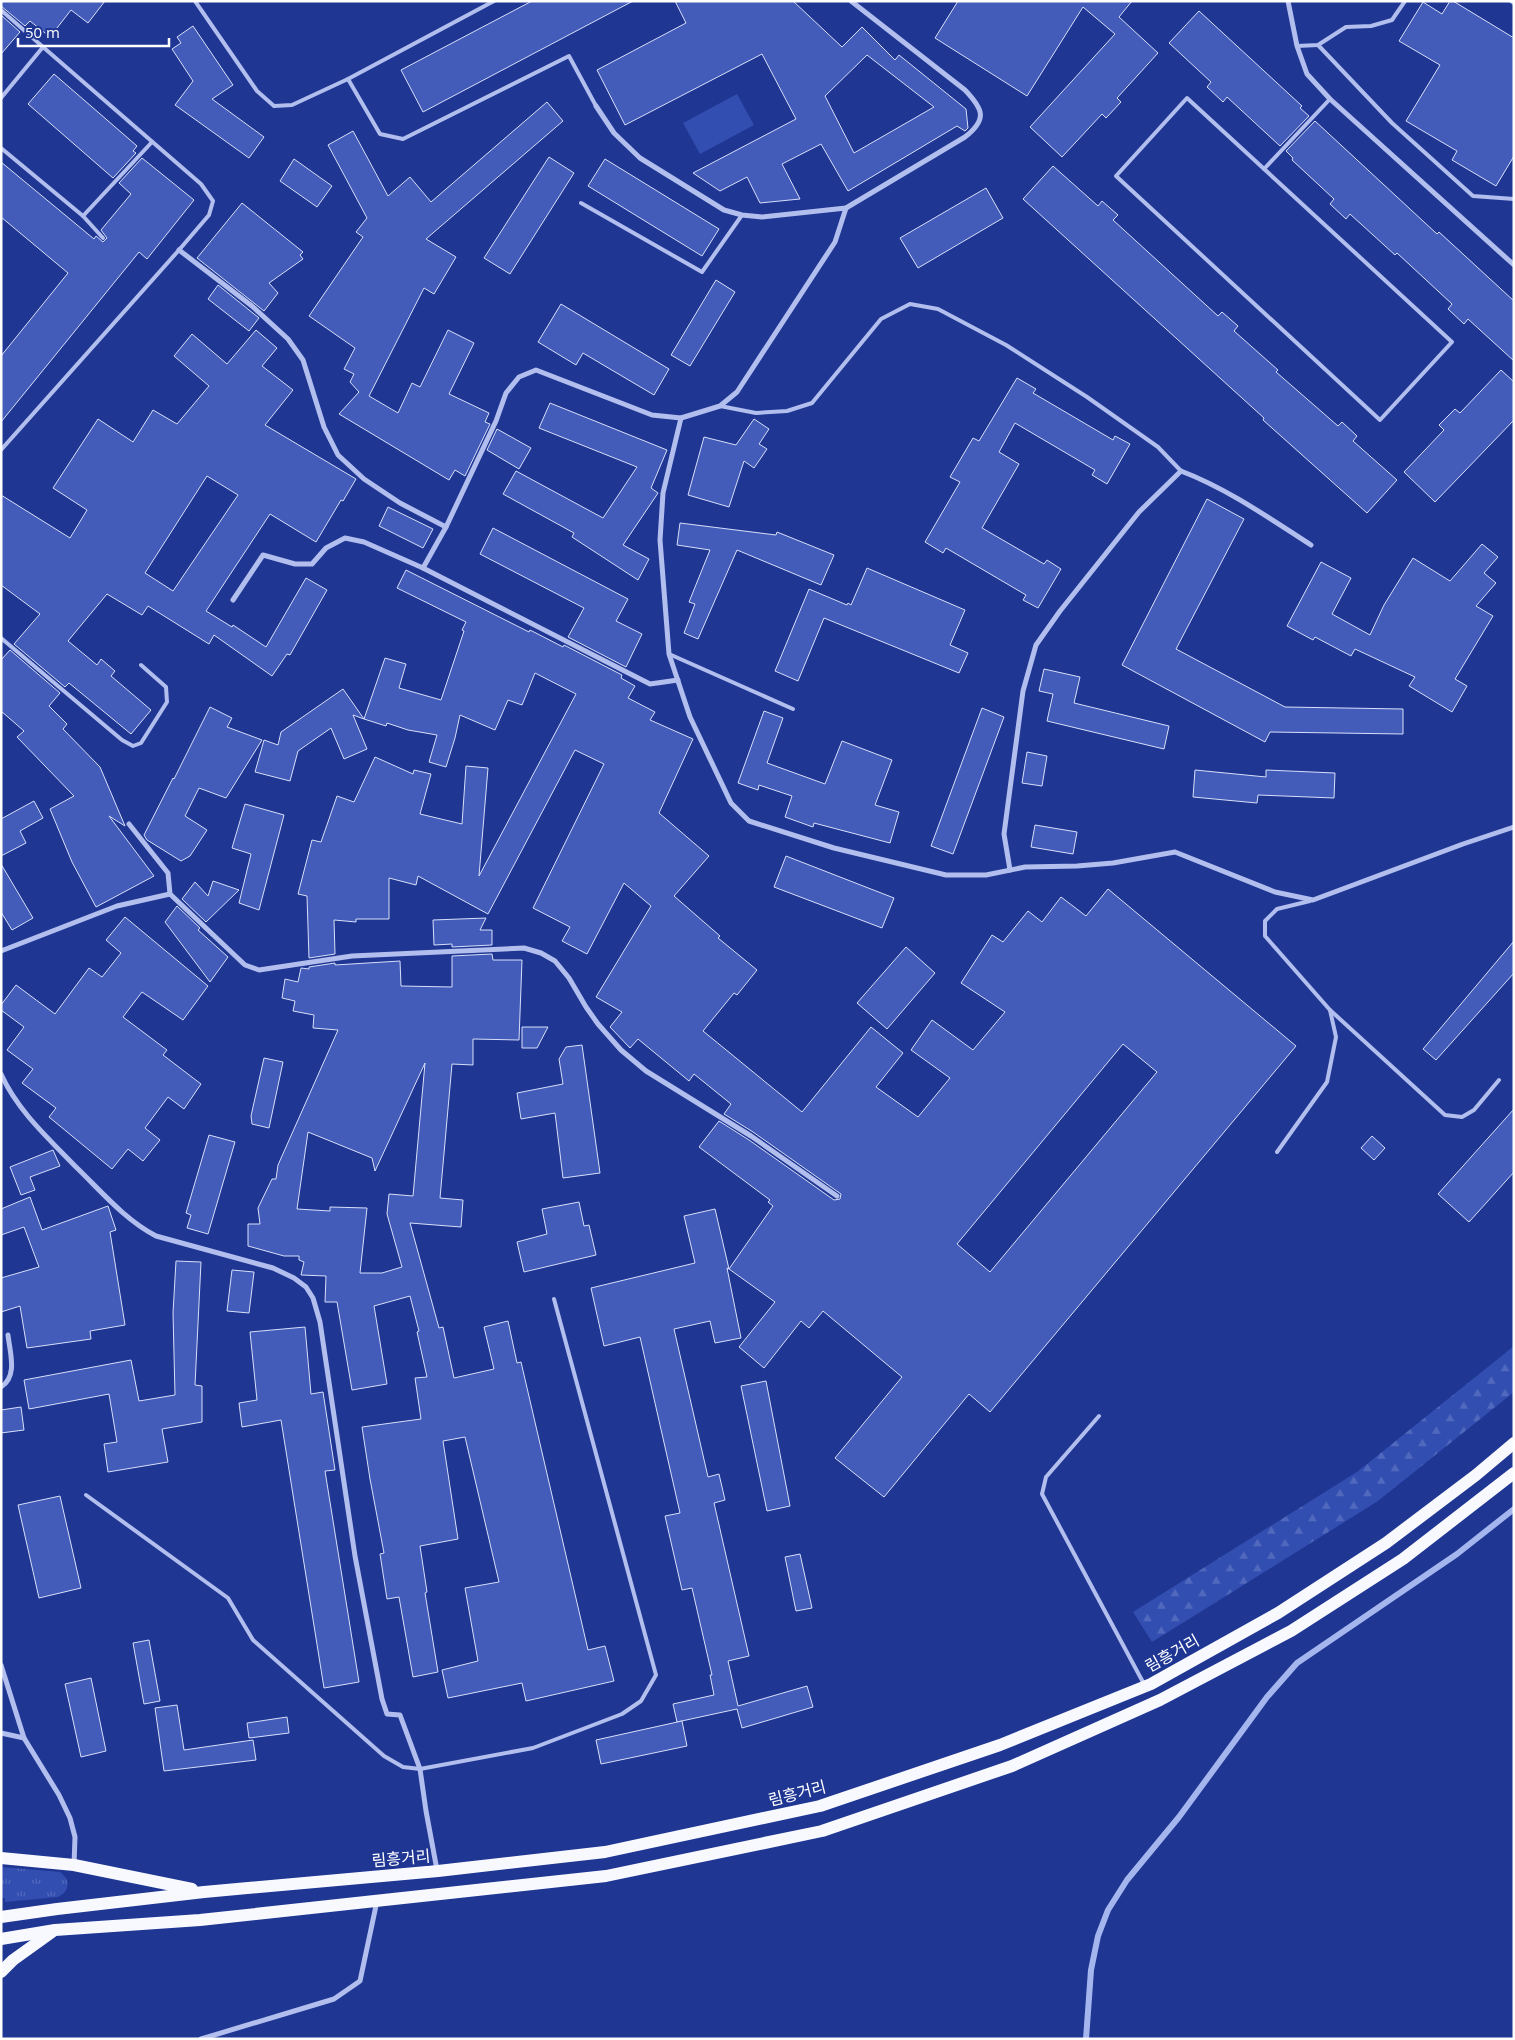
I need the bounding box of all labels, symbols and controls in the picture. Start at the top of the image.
scale bar [18,15,169,47]
text: 50 m [25,22,60,42]
street label: 림흥거리 [1141,1629,1203,1677]
street label: 림흥거리 [766,1775,828,1811]
street label: 림흥거리 [371,1844,431,1872]

